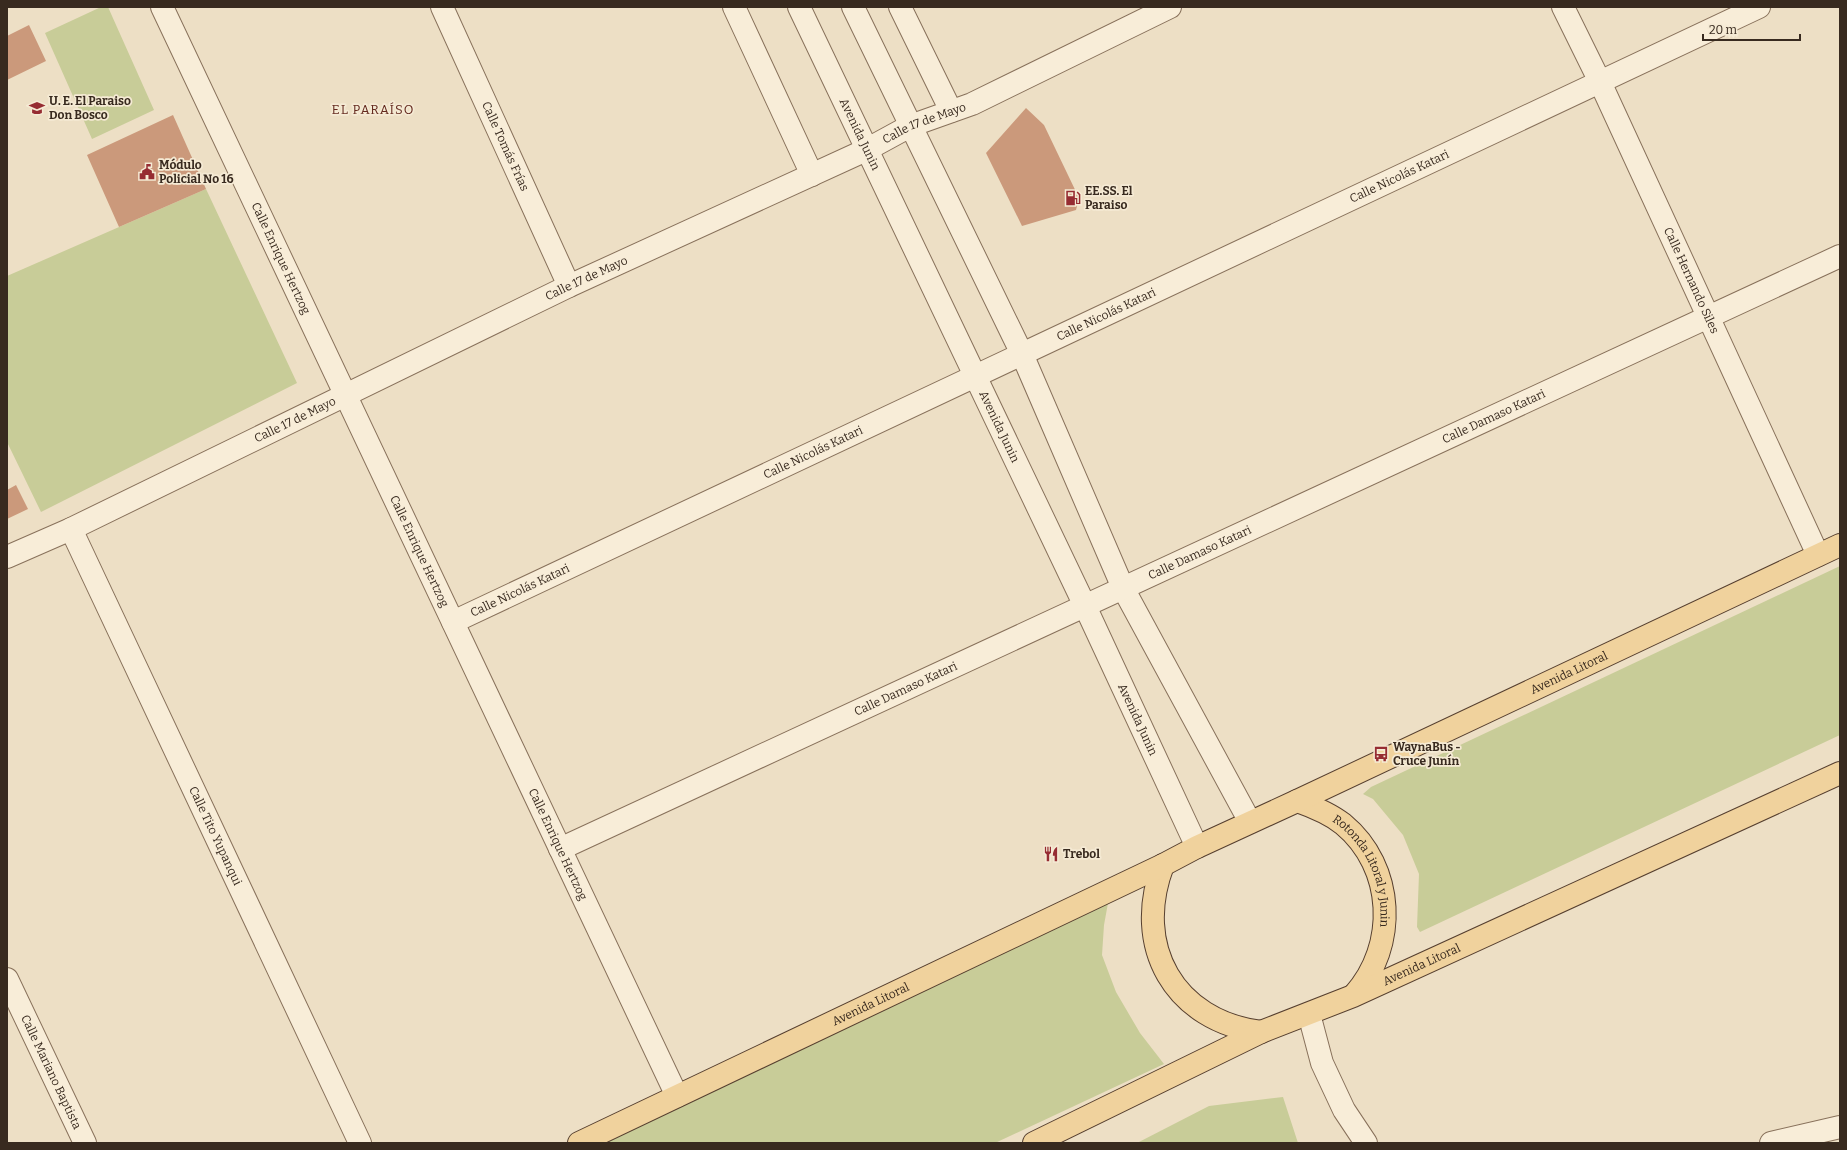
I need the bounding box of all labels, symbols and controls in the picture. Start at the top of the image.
scale bar [1703,16,1800,42]
text: 20 m [1709,23,1738,37]
place label: U. E. El Paraiso Don Bosco [49,94,131,122]
street label: Avenida Junin [837,96,883,173]
school or university icon: U. E. El Paraiso Don Bosco [28,99,46,117]
street label: Calle Tomás Frías [479,99,532,194]
street label: Calle 17 de Mayo [880,100,968,147]
district label: EL PARAÍSO [332,102,414,117]
street label: Calle Nicolás Katari [1347,147,1452,206]
place label: Módulo Policial No 16 [159,158,234,186]
public building icon: Módulo Policial No 16 [138,163,156,181]
place label: EE.SS. El Paraiso [1085,184,1133,212]
fuel station icon: EE.SS. El Paraiso [1064,189,1082,207]
street label: Calle Enrique Hertzog [248,200,313,317]
street label: Calle Hernando Siles [1661,225,1722,336]
street label: Calle 17 de Mayo [543,253,630,303]
street label: Calle Nicolás Katari [1054,285,1158,344]
street label: Calle Damaso Katari [1440,386,1548,446]
street label: Avenida Junin [976,388,1023,465]
street label: Calle 17 de Mayo [252,394,338,446]
street label: Calle Nicolás Katari [761,423,865,482]
street label: Calle Enrique Hertzog [387,493,452,610]
street label: Calle Damaso Katari [1146,523,1254,583]
street label: Calle Nicolás Katari [468,561,572,620]
street label: Avenida Litoral [1528,648,1610,697]
street label: Calle Damaso Katari [852,659,960,719]
street label: Avenida Junin [1115,681,1161,758]
place label: WaynaBus - Cruce Junín [1393,740,1461,768]
bus stop icon: WaynaBus - Cruce Junín [1372,745,1390,763]
street label: Calle Tito Yupanqui [186,784,245,888]
street label: Calle Enrique Hertzog [525,786,590,903]
street label: Rotonda Litoral y Junin [1330,812,1392,928]
restaurant icon: Trebol [1042,845,1060,863]
place label: Trebol [1063,847,1100,861]
street label: Avenida Litoral [1381,941,1463,988]
street label: Avenida Litoral [830,980,912,1029]
street label: Calle Mariano Baptista [18,1013,85,1132]

